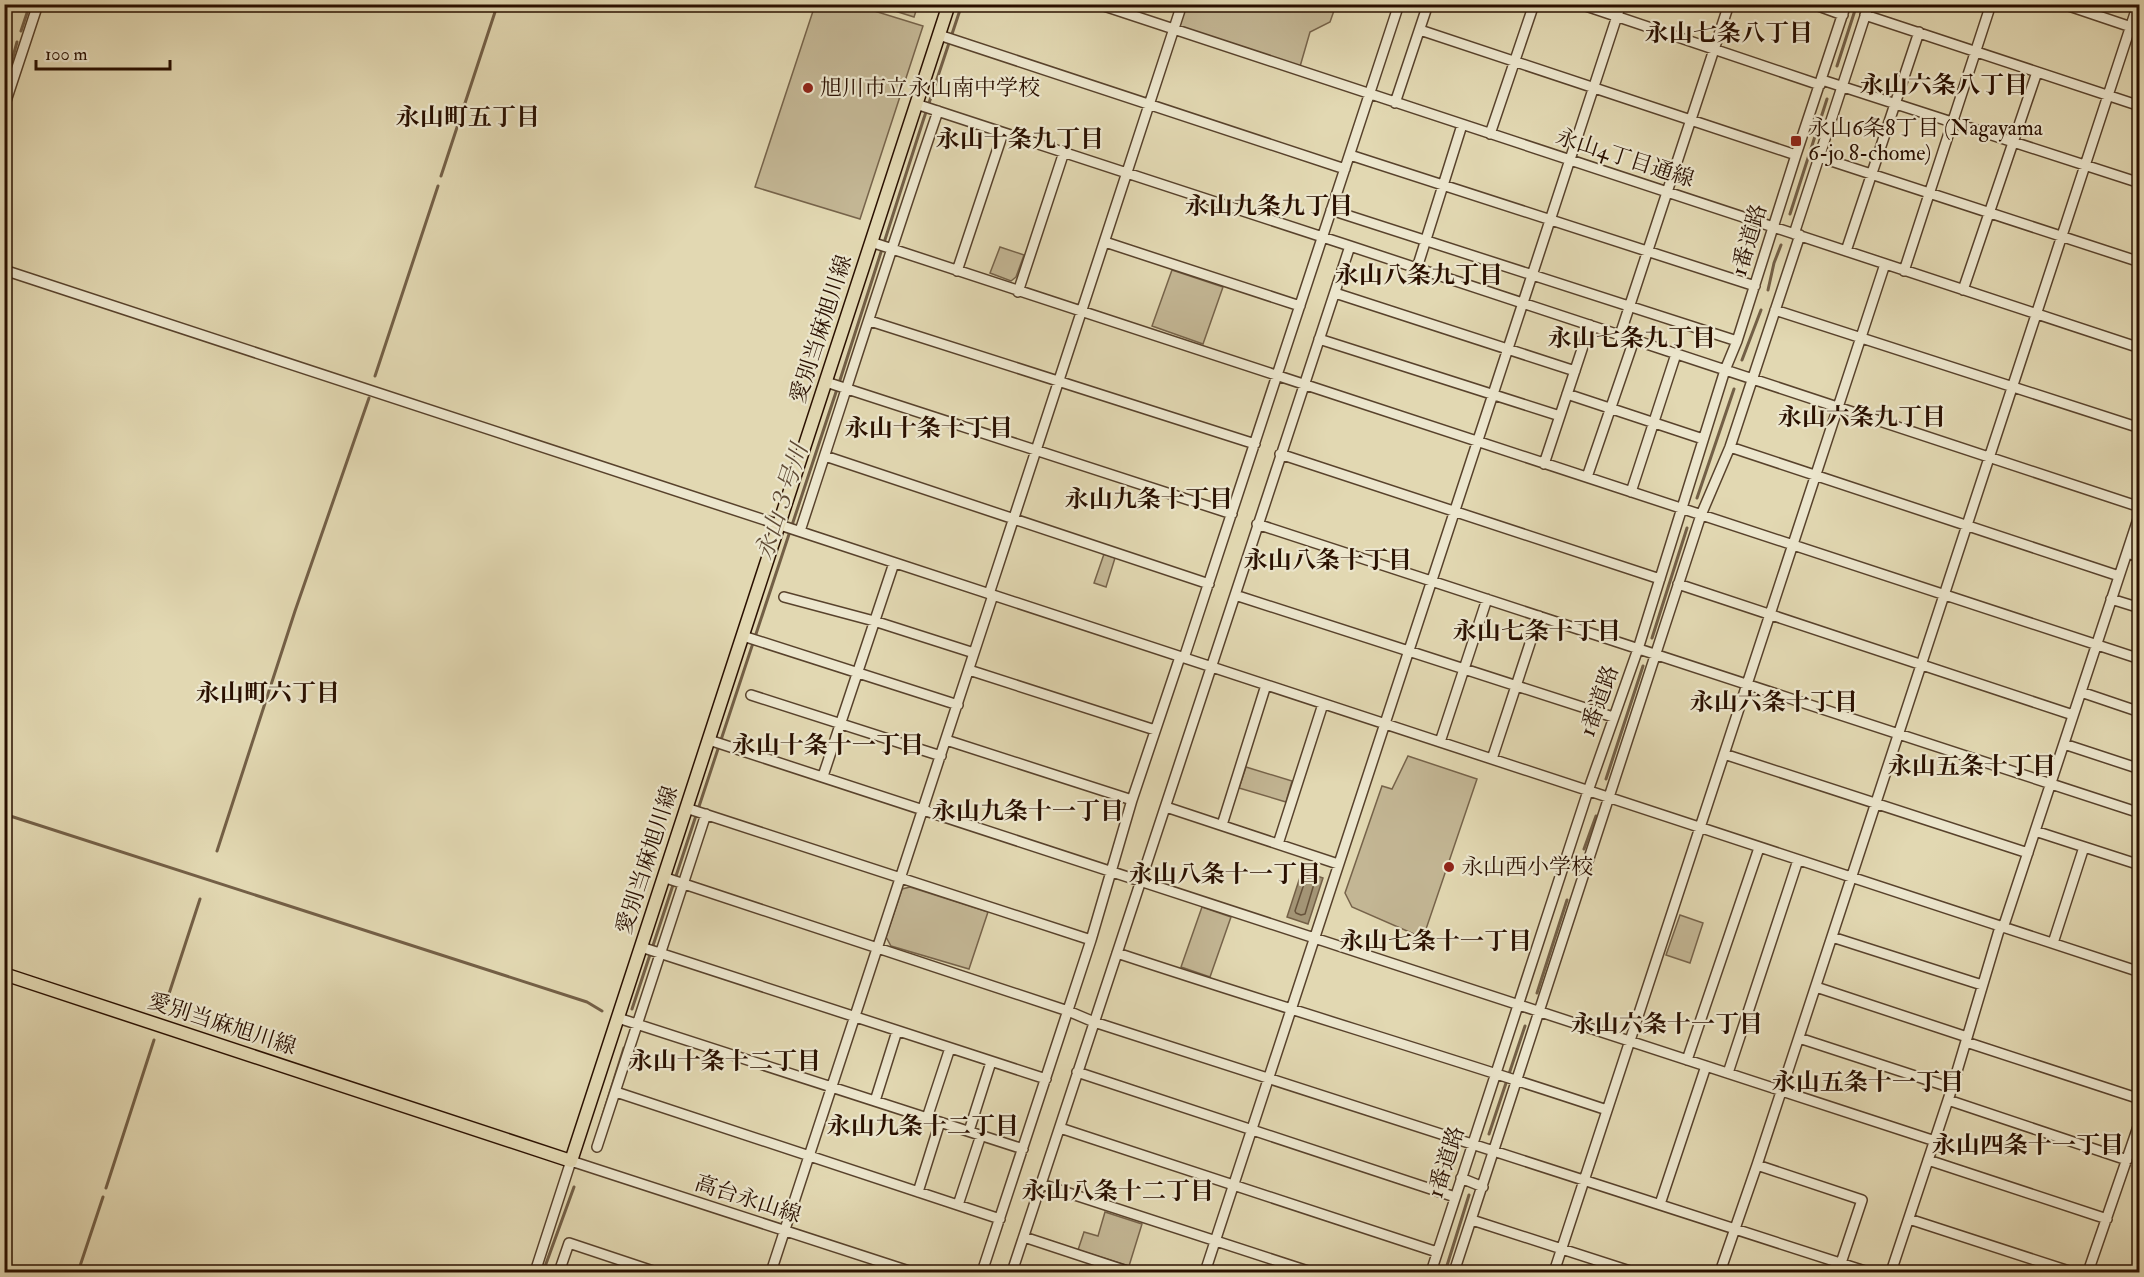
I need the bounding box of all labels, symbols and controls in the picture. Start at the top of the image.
district label: 永山七条八丁目 [1645,18,1813,49]
scale bar [36,33,170,71]
text: 100 m [45,43,88,66]
district label: 永山六条八丁目 [1860,70,2028,101]
place label: 旭川市立永山南中学校 [820,74,1040,102]
marker: 旭川市立永山南中学校 [801,81,815,95]
district label: 永山町五丁目 [396,102,540,133]
place label: 永山6条8丁目 (Nagayama 6-jo 8-chome) [1808,114,2044,167]
street label: 永山4丁目通線 [1552,122,1698,194]
district label: 永山十条九丁目 [936,124,1104,155]
marker: 永山6条8丁目 (Nagayama 6-jo 8-chome) [1789,134,1803,148]
district label: 永山九条九丁目 [1185,191,1353,222]
street label: 1番道路 [1725,201,1773,279]
street label: 愛別当麻旭川線 [784,251,858,407]
district label: 永山八条九丁目 [1335,260,1503,291]
district label: 永山七条九丁目 [1548,323,1716,354]
district label: 永山六条九丁目 [1778,402,1946,433]
district label: 永山十条十丁目 [845,413,1013,444]
water label: 永山３号川 [749,437,816,564]
district label: 永山九条十丁目 [1065,484,1233,515]
district label: 永山八条十丁目 [1244,545,1412,576]
district label: 永山七条十丁目 [1453,616,1621,647]
street label: 1番道路 [1573,662,1625,740]
district label: 永山町六丁目 [196,678,340,709]
district label: 永山六条十丁目 [1690,687,1858,718]
district label: 永山十条十一丁目 [732,730,924,761]
district label: 永山五条十丁目 [1888,751,2056,782]
street label: 愛別当麻旭川線 [610,782,684,938]
district label: 永山九条十一丁目 [932,796,1124,827]
place label: 永山西小学校 [1461,853,1593,881]
district label: 永山八条十一丁目 [1129,859,1321,890]
marker: 永山西小学校 [1442,860,1456,874]
district label: 永山七条十一丁目 [1340,926,1532,957]
street label: 愛別当麻旭川線 [144,987,300,1061]
district label: 永山六条十一丁目 [1571,1009,1763,1040]
district label: 永山十条十二丁目 [629,1046,821,1077]
district label: 永山五条十一丁目 [1772,1067,1964,1098]
district label: 永山九条十二丁目 [827,1111,1019,1142]
street label: 1番道路 [1421,1123,1471,1201]
district label: 永山四条十一丁目 [1932,1130,2124,1161]
street label: 高台永山線 [691,1169,805,1229]
district label: 永山八条十二丁目 [1022,1176,1214,1207]

